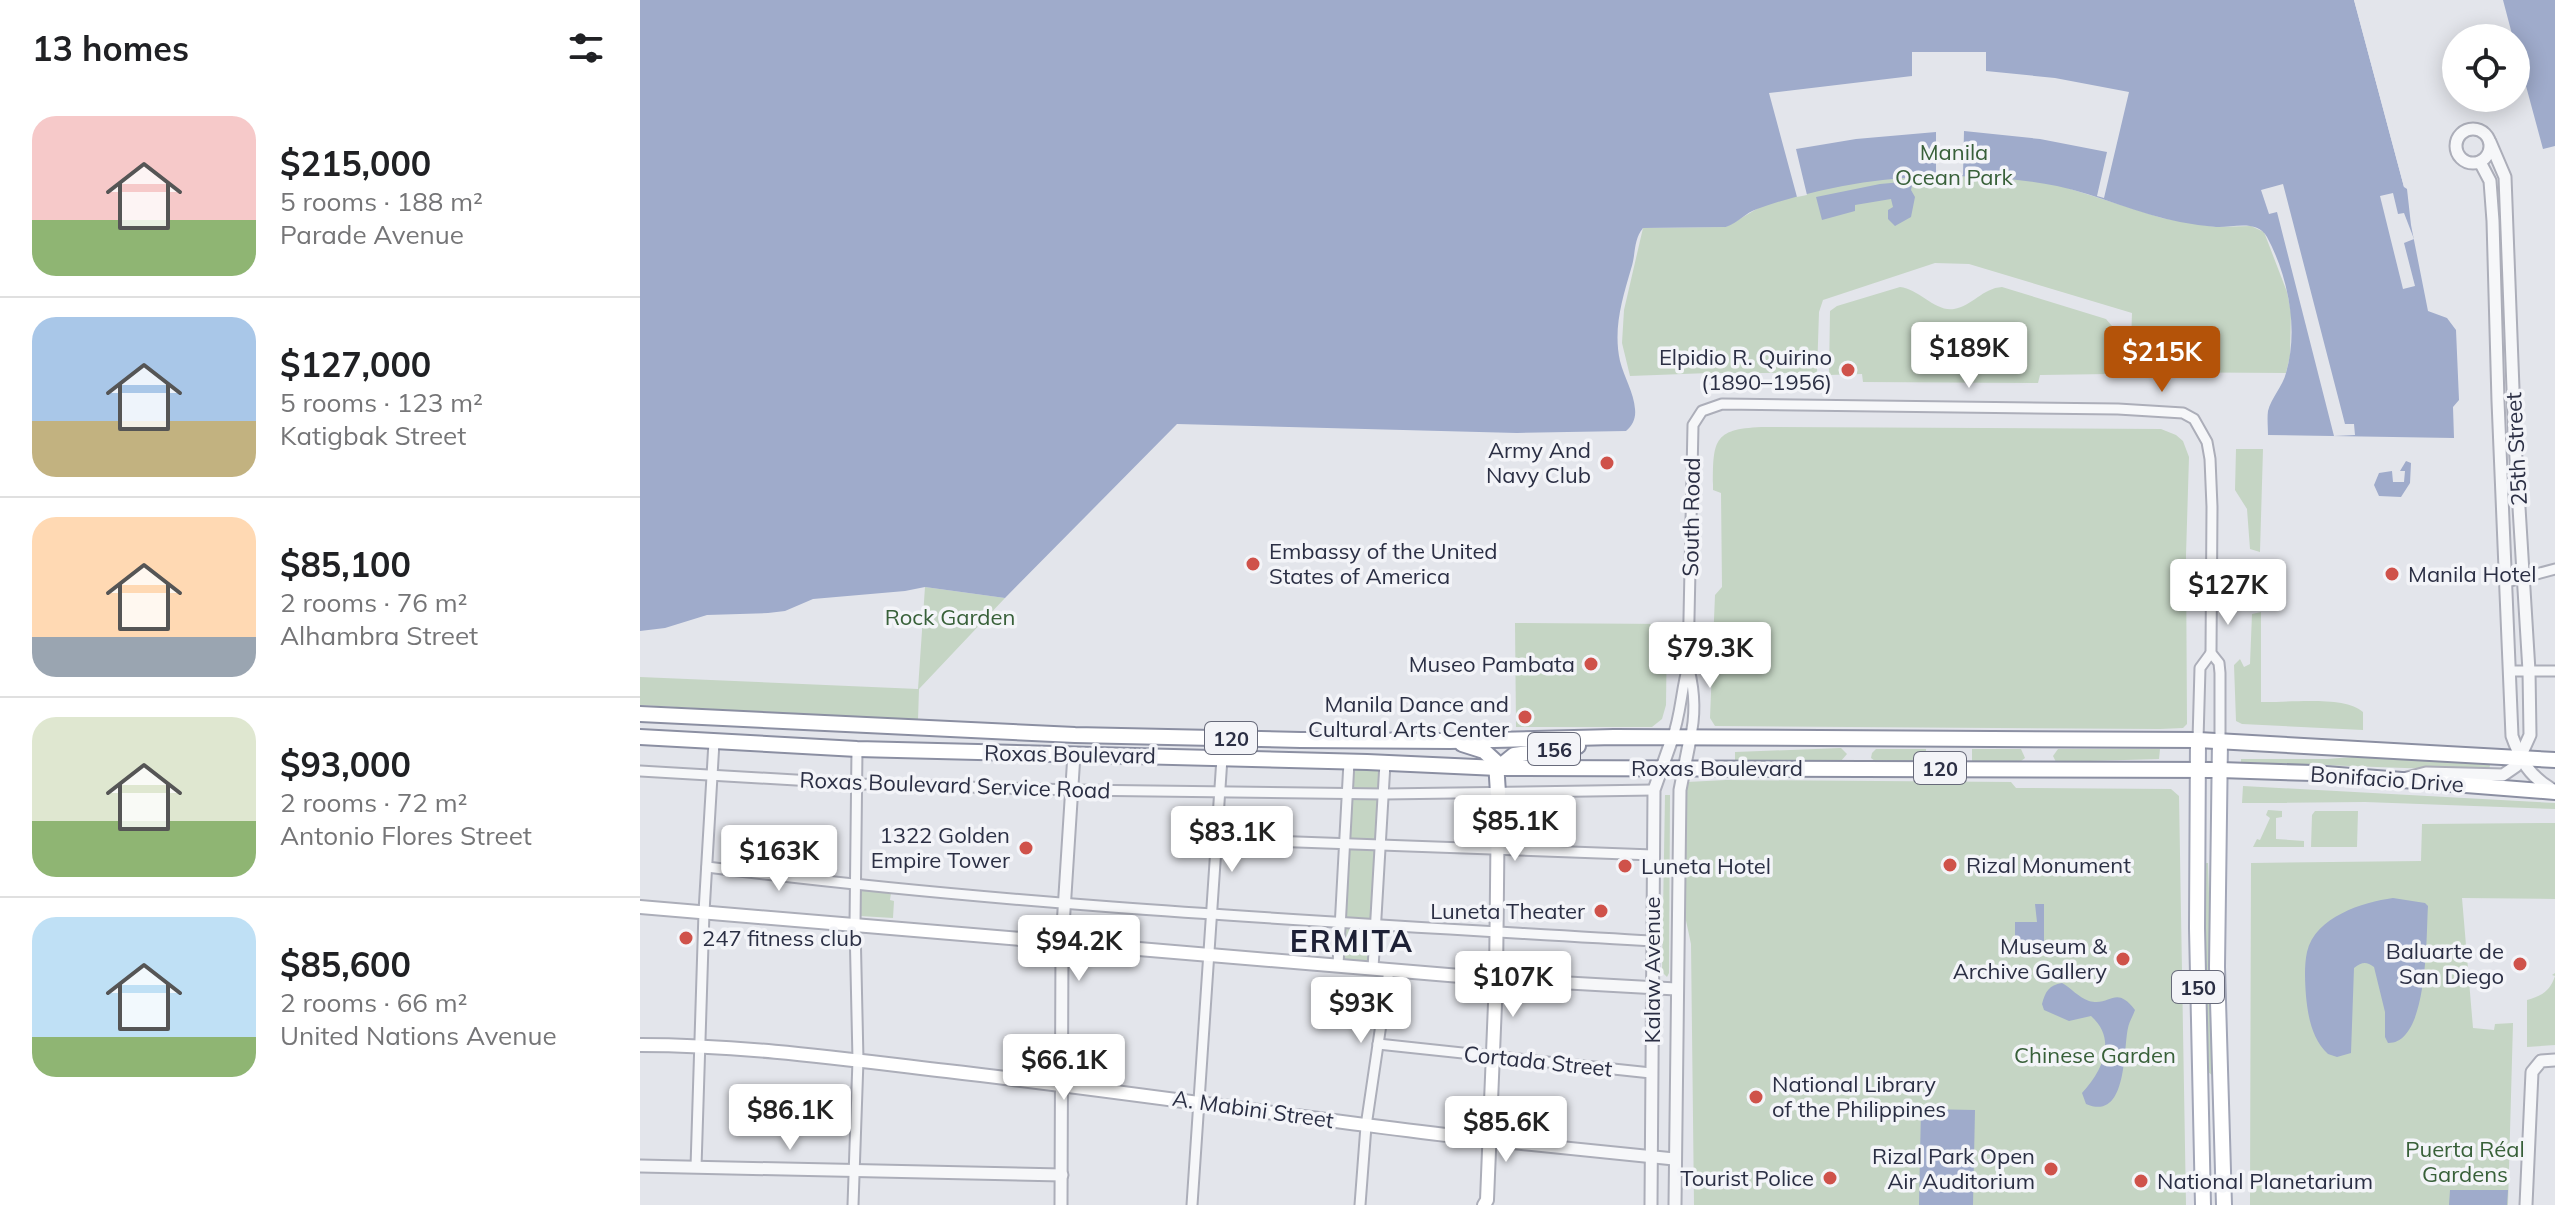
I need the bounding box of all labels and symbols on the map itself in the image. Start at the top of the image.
park label: Manila Ocean Park [1895,138,2014,191]
pin: $189K [1913,322,2025,390]
pin: $215K [2106,326,2218,394]
place label: Elpidio R. Quirino (1890–1956) [1659,343,1832,396]
marker: Elpidio R. Quirino (1890–1956) [1839,361,1857,379]
street label: 25th Street [2499,391,2533,506]
place label: Army And Navy Club [1486,436,1591,489]
marker: Army And Navy Club [1598,454,1616,472]
street label: South Road [1676,457,1706,577]
place label: Embassy of the United States of America [1269,537,1498,590]
marker: Embassy of the United States of America [1244,555,1262,573]
pin: $127K [2172,559,2284,627]
place label: Manila Hotel [2408,560,2536,588]
marker: Manila Hotel [2383,565,2401,583]
park label: Rock Garden [885,603,1015,631]
pin: $79.3K [1645,622,1775,690]
place label: Museo Pambata [1409,650,1575,678]
marker: Museo Pambata [1582,655,1600,673]
place label: Manila Dance and Cultural Arts Center [1308,690,1509,743]
marker: Manila Dance and Cultural Arts Center [1516,708,1534,726]
road number: 120 [1205,722,1257,754]
road number: 156 [1528,733,1580,765]
street label: Roxas Boulevard [984,739,1156,769]
road number: 120 [1914,752,1966,784]
street label: Roxas Boulevard [1631,754,1803,782]
street label: Bonifacio Drive [2309,760,2465,798]
street label: Roxas Boulevard Service Road [799,766,1111,804]
pin: $85.1K [1450,795,1580,863]
pin: $83.1K [1167,806,1297,874]
place label: 1322 Golden Empire Tower [871,821,1010,874]
pin: $163K [723,825,835,893]
marker: 1322 Golden Empire Tower [1017,839,1035,857]
place label: Rizal Monument [1966,851,2131,879]
place label: Luneta Hotel [1641,852,1771,880]
marker: Rizal Monument [1941,856,1959,874]
marker: Luneta Hotel [1616,857,1634,875]
place label: Luneta Theater [1430,897,1585,925]
street label: Kalaw Avenue [1638,897,1666,1043]
marker: Luneta Theater [1592,902,1610,920]
pin: $94.2K [1014,915,1144,983]
district label: ERMITA [1290,922,1414,960]
place label: 247 fitness club [702,924,862,952]
marker: 247 fitness club [677,929,695,947]
place label: Museum & Archive Gallery [1953,932,2108,985]
place label: Baluarte de San Diego [2386,937,2504,990]
marker: Museum & Archive Gallery [2114,950,2132,968]
pin: $107K [1457,951,1569,1019]
marker: Baluarte de San Diego [2511,955,2529,973]
road number: 150 [2172,971,2224,1003]
pin: $93K [1314,977,1408,1045]
pin: $66.1K [999,1034,1129,1102]
street label: Cortada Street [1462,1039,1614,1083]
park label: Chinese Garden [2014,1041,2176,1069]
place label: National Library of the Philippines [1772,1070,1946,1123]
pin: $86.1K [725,1084,855,1152]
street label: A. Mabini Street [1171,1084,1336,1134]
marker: National Library of the Philippines [1747,1088,1765,1106]
pin: $85.6K [1441,1096,1571,1164]
park label: Puerta Réal Gardens [2405,1135,2525,1188]
place label: Rizal Park Open Air Auditorium [1872,1142,2035,1195]
marker: Rizal Park Open Air Auditorium [2042,1160,2060,1178]
place label: Tourist Police [1680,1164,1814,1192]
place label: National Planetarium [2157,1167,2373,1195]
marker: Tourist Police [1821,1169,1839,1187]
marker: National Planetarium [2132,1172,2150,1190]

